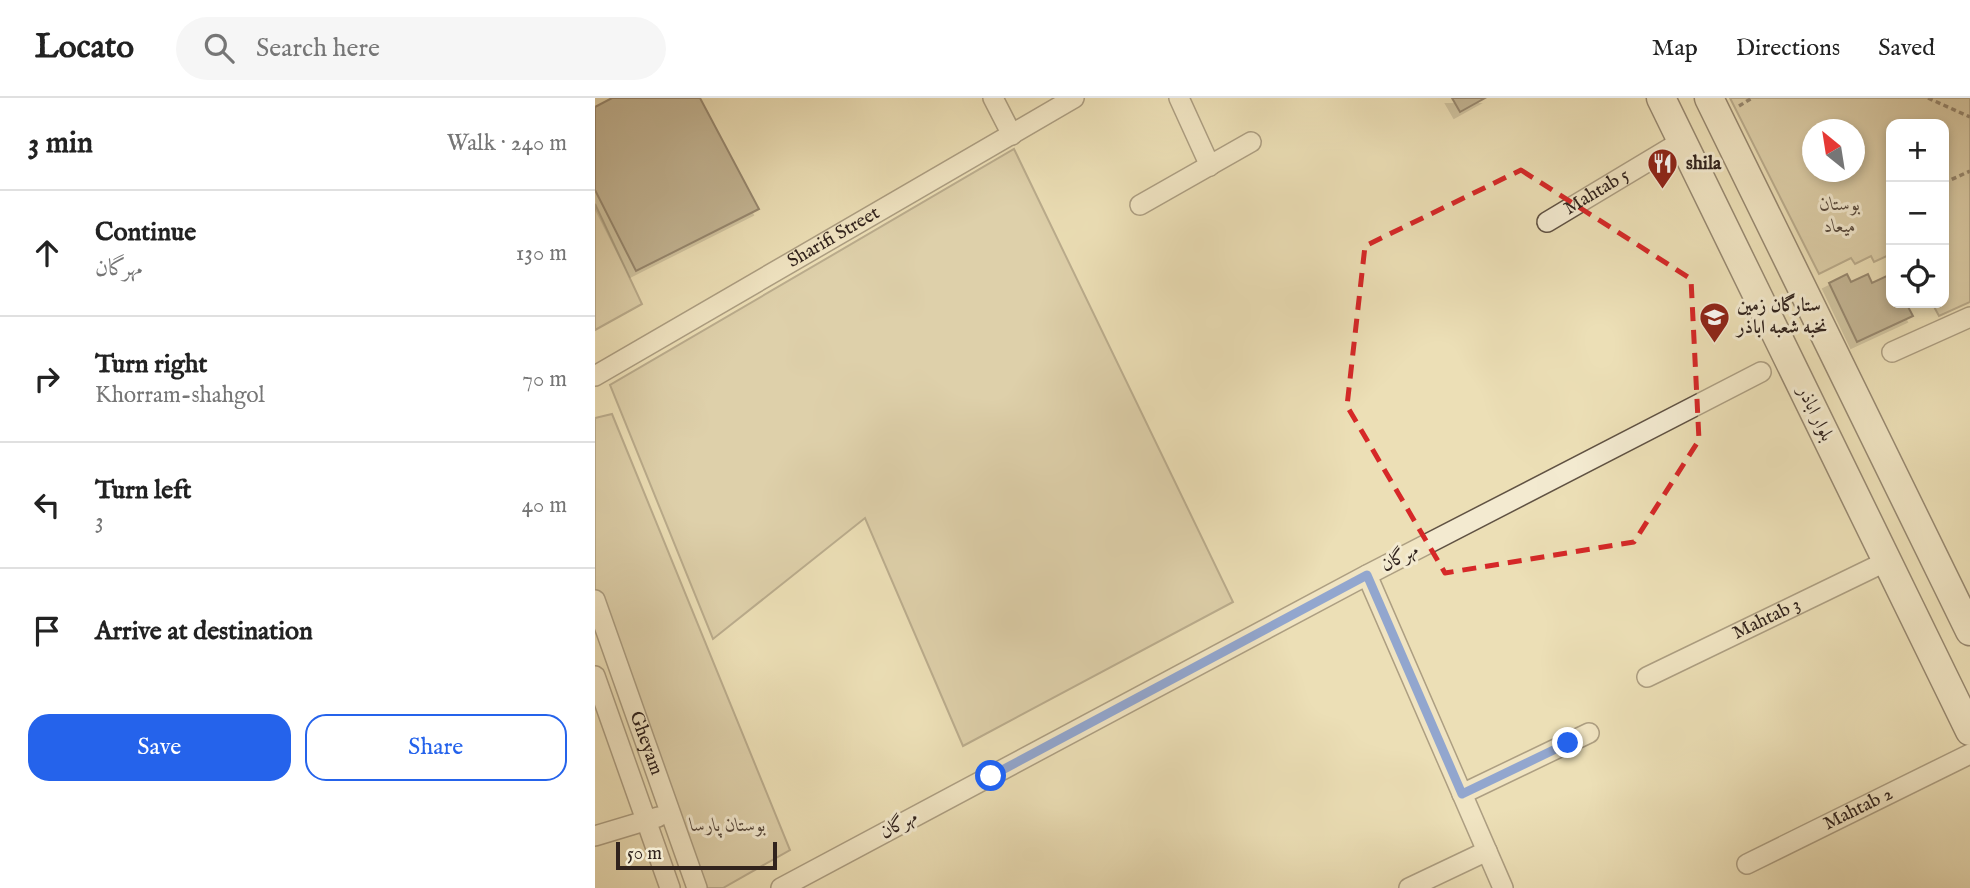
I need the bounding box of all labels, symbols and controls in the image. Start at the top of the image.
search box [176,17,666,80]
text: Locato [35,27,134,69]
icon: search [200,29,238,67]
text: Search here [256,32,380,65]
text: Map [1652,33,1698,64]
text: Directions [1736,33,1840,64]
text: Saved [1878,33,1935,64]
north arrow [1802,119,1865,182]
map controls [1886,119,1949,308]
button: + [1886,119,1949,182]
text: 3 min [28,125,93,163]
text: Walk · 240 m [447,129,567,158]
restaurant icon: shila [1646,147,1680,191]
place label: shila [1686,152,1722,176]
street label: Mahtab 5 [1560,163,1634,221]
button: − [1886,182,1949,245]
park label: بوستان میعاد [1820,193,1861,239]
street label: Sharifi Street [783,201,885,274]
text: Continue [95,216,196,249]
icon: ahead [28,234,66,272]
text: 130 m [516,239,567,268]
button: locate [1886,245,1949,308]
text: مهرگان [95,254,143,283]
place label: ستارگان زمین نخبه شعبه اباذر [1735,293,1827,340]
school or university icon: ستارگان زمین نخبه شعبه اباذر [1697,300,1731,344]
text: Turn right [95,348,208,381]
icon: right [28,360,66,398]
text: 70 m [522,365,567,394]
text: Khorram-shahgol [95,381,265,410]
street label: بلوار اباذر [1790,381,1839,446]
text: Turn left [95,474,192,507]
icon: left [28,486,66,524]
text: 40 m [522,491,567,520]
text: 3 [95,507,104,536]
street label: مهرگان [1377,537,1423,578]
street label: Mahtab 3 [1729,593,1805,646]
icon: arrive [28,612,66,650]
text: Arrive at destination [95,615,313,648]
street label: Gheyam [623,708,668,779]
button: Save [28,714,291,781]
button: Share [305,714,567,781]
route end [1552,727,1583,758]
route start [975,760,1006,791]
street label: Mahtab 2 [1820,782,1897,836]
street label: مهرگان [876,804,922,845]
park label: بوستان پارسا [688,814,766,838]
scale bar [616,839,777,871]
text: 50 m [627,842,662,866]

